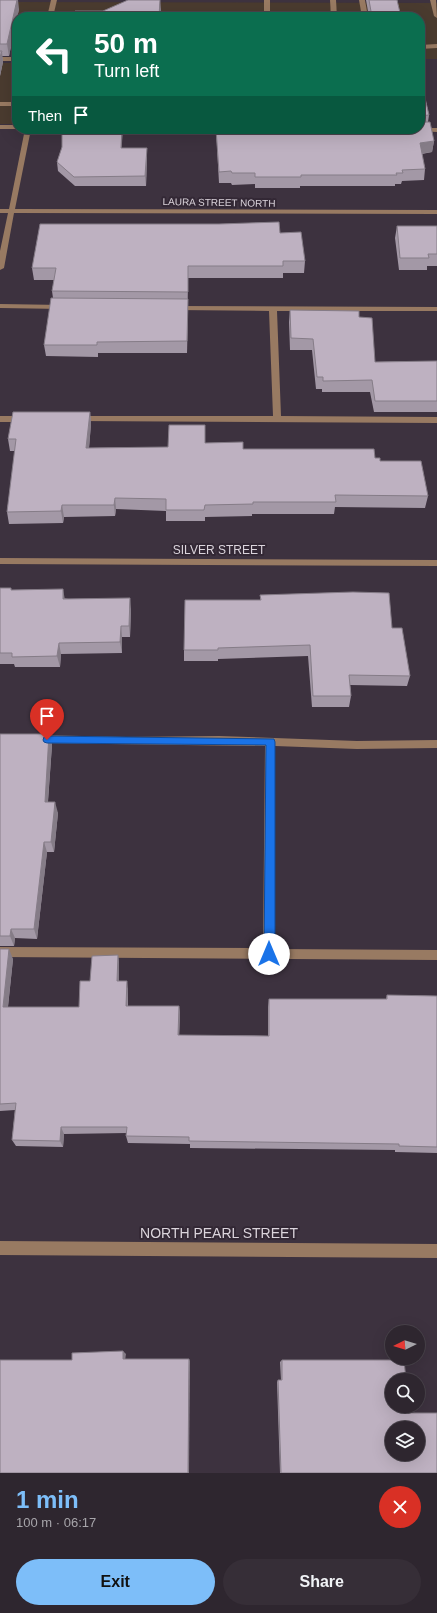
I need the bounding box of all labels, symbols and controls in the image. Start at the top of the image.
icon: left [28,28,80,80]
text: 50 m [94,28,158,59]
text: Turn left [94,61,159,81]
icon: arrive [70,104,92,126]
text: Then [28,107,62,124]
street label: LAURA STREET NORTH [162,196,276,209]
street label: SILVER STREET [173,543,266,557]
pin [30,699,64,740]
icon: arrive [36,705,58,727]
position arrow [248,933,290,975]
street label: NORTH PEARL STREET [140,1225,298,1241]
north arrow [385,1325,425,1365]
map controls [385,1325,425,1461]
button: search [385,1373,425,1413]
button: layers [385,1421,425,1461]
text: 1 min [16,1486,79,1513]
button: close [379,1486,421,1528]
text: 100 m · 06:17 [16,1515,96,1530]
button: Exit [16,1559,215,1605]
button: Share [223,1559,421,1605]

